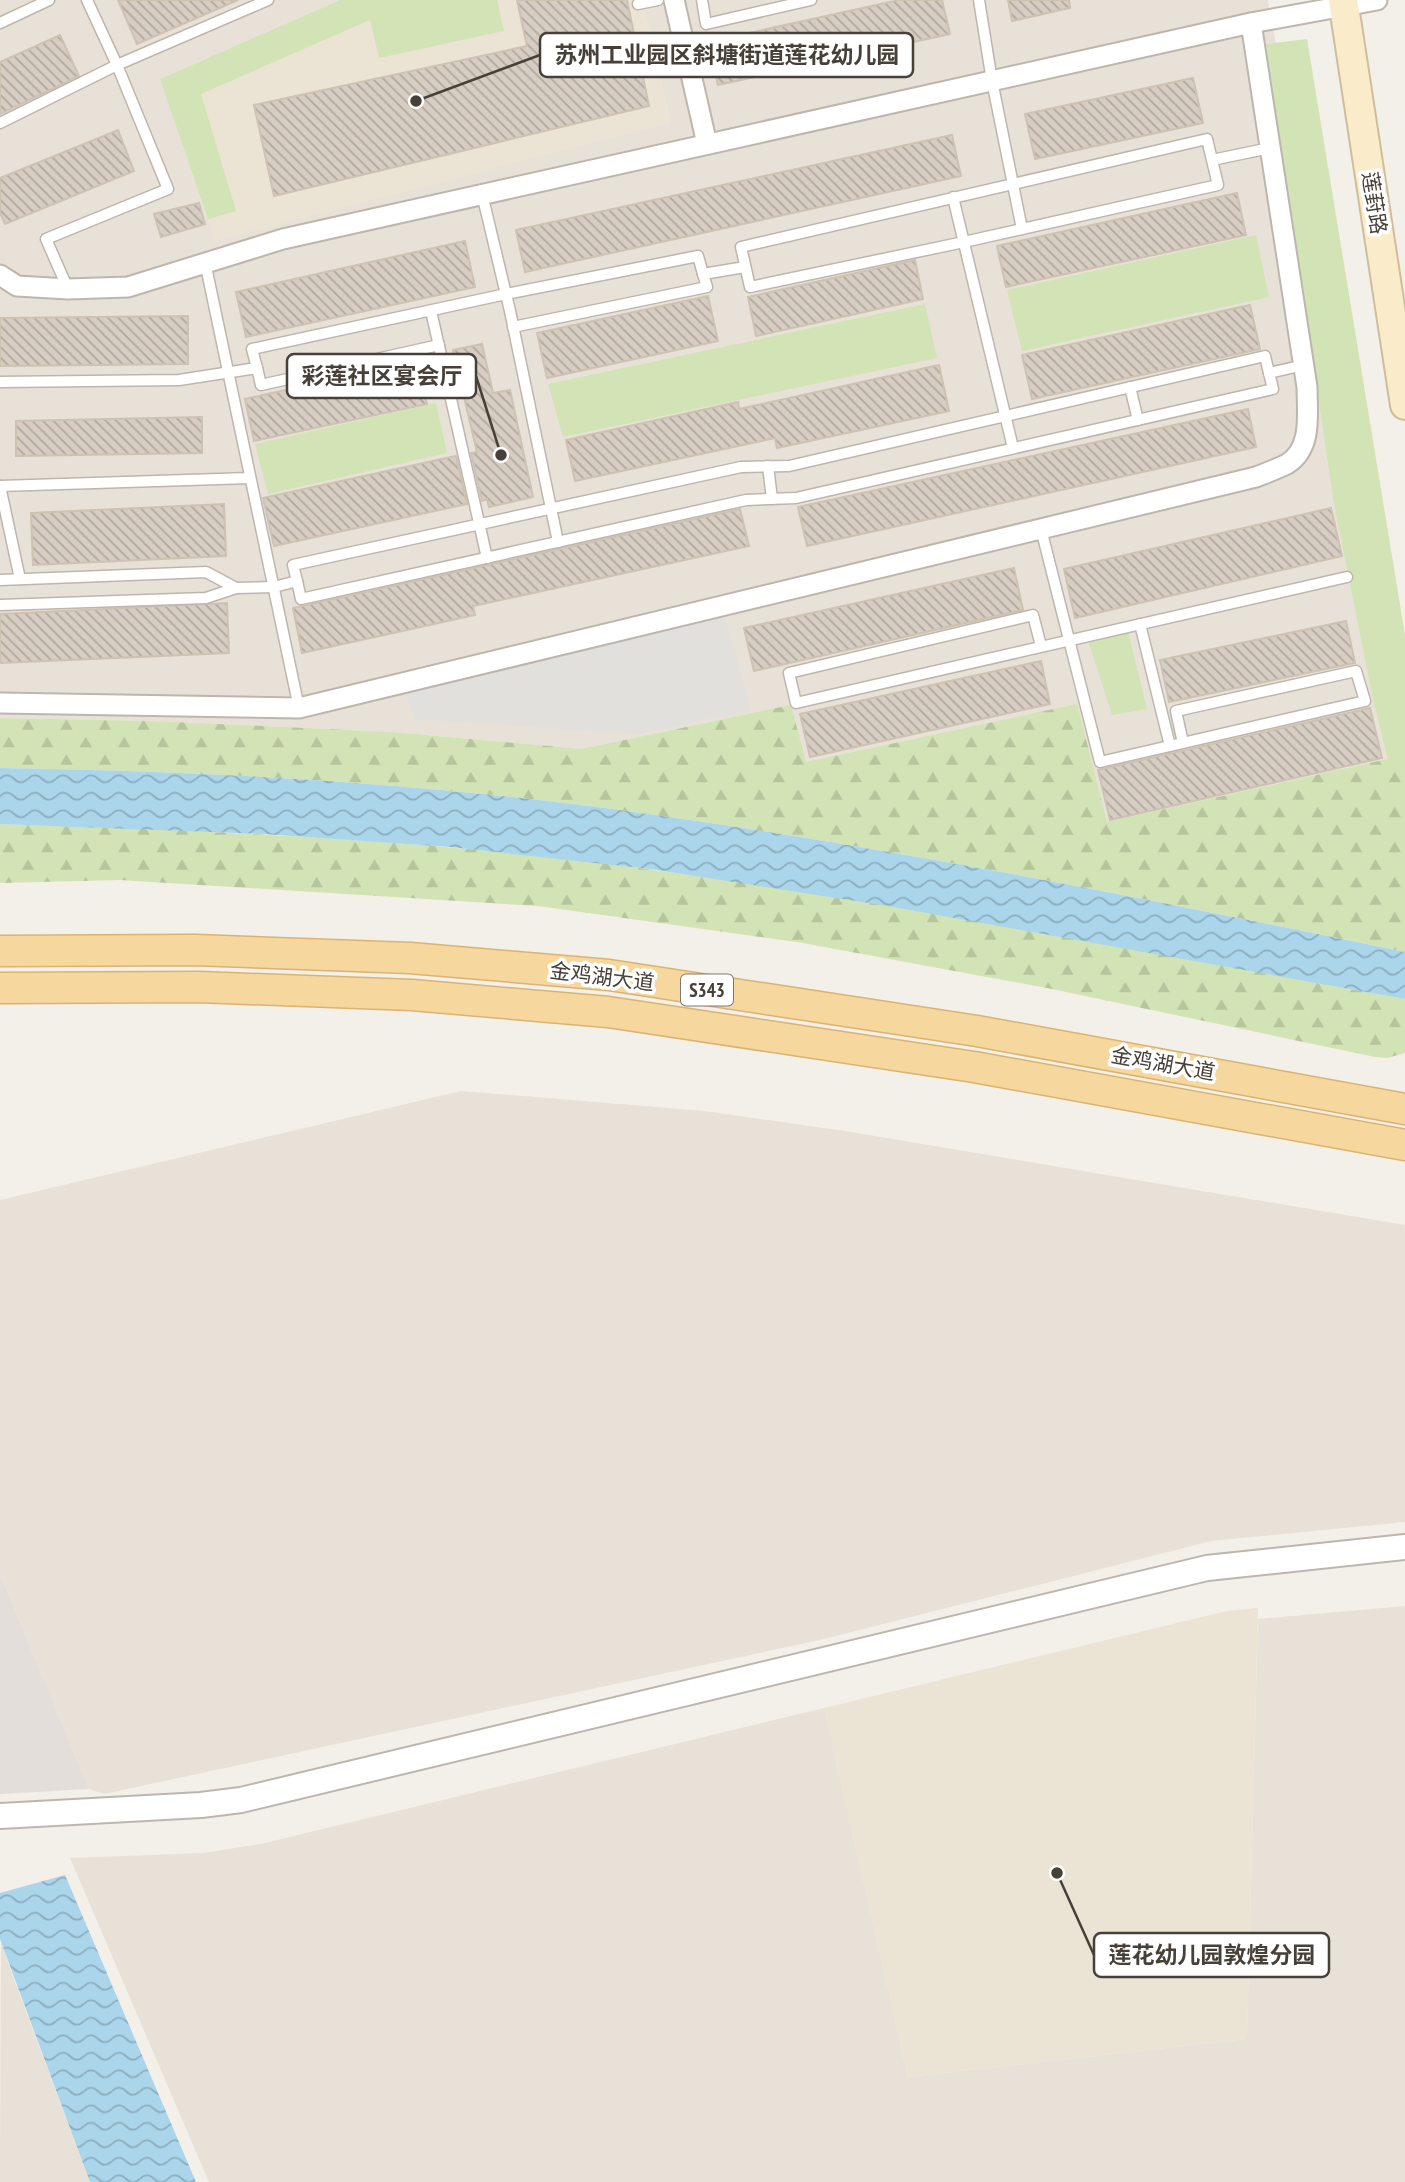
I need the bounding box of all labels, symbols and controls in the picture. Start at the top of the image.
callout: 苏州工业园区斜塘街道莲花幼儿园 [540,33,913,77]
text: 苏州工业园区斜塘街道莲花幼儿园 [555,40,900,69]
street label: 莲葑路 [1356,170,1393,236]
callout: 彩莲社区宴会厅 [287,354,476,398]
text: 彩莲社区宴会厅 [302,361,463,390]
street label: 金鸡湖大道 [548,957,656,996]
road number: S343 [681,974,733,1006]
street label: 金鸡湖大道 [1109,1041,1217,1086]
callout: 莲花幼儿园敦煌分园 [1094,1933,1329,1977]
text: 莲花幼儿园敦煌分园 [1109,1940,1316,1969]

